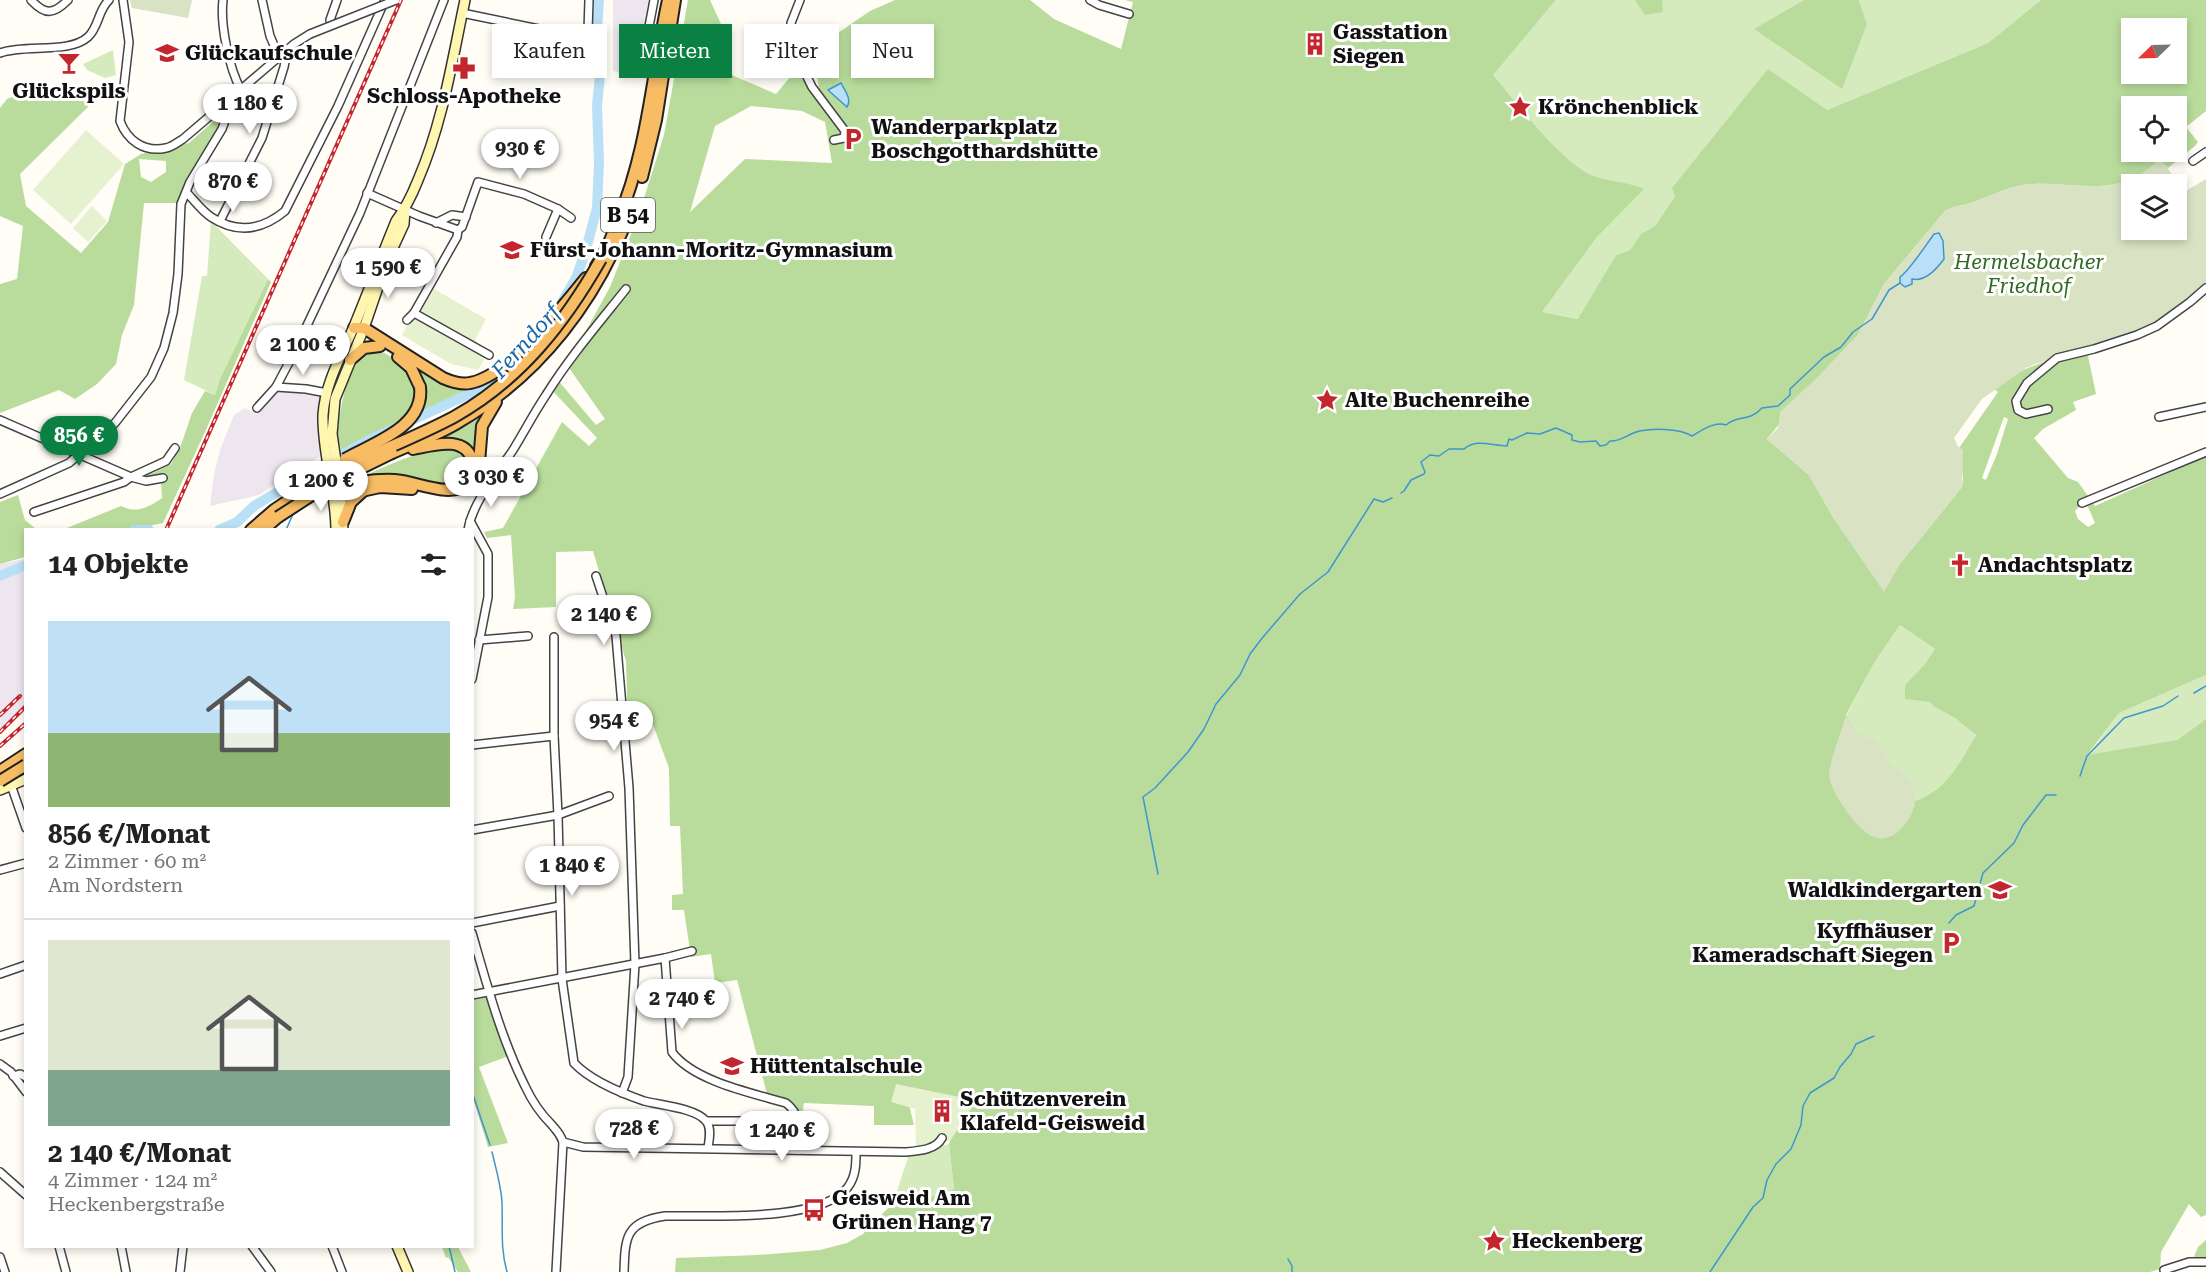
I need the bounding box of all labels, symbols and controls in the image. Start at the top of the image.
north arrow [2121,18,2187,84]
map controls [2121,18,2187,240]
place label: Gasstation Siegen [1333,20,1448,68]
chip: Kaufen [492,24,607,78]
chip: Mieten [619,24,732,78]
chip: Filter [744,24,839,78]
chip: Neu [851,24,934,78]
building icon: Gasstation Siegen [1302,31,1328,57]
school or university icon: Glückaufschule [154,40,180,66]
place label: Glückaufschule [185,41,353,65]
bar icon: Glückspils [56,50,82,76]
pharmacy icon: Schloss-Apotheke [451,55,477,81]
place label: Glückspils [12,79,126,103]
pin: 1 180 € [195,84,305,135]
place label: Schloss-Apotheke [367,84,561,108]
text: 1 180 € [217,91,283,115]
place icon: Krönchenblick [1507,94,1533,120]
place label: Krönchenblick [1538,95,1699,119]
button: locate [2121,96,2187,162]
place label: Wanderparkplatz Boschgotthardshütte [871,115,1098,163]
parking icon: Wanderparkplatz Boschgotthardshütte [840,126,866,152]
pin: 930 € [478,129,562,180]
text: 930 € [495,136,545,160]
pin: 870 € [191,162,275,213]
text: 870 € [208,169,258,193]
button: layers [2121,174,2187,240]
road number: B 54 [601,198,655,232]
school or university icon: Fürst-Johann-Moritz-Gymnasium [499,237,525,263]
place label: Fürst-Johann-Moritz-Gymnasium [530,238,893,262]
pin: 1 590 € [333,248,443,299]
park label: Hermelsbacher Friedhof [1953,250,2104,298]
text: 1 590 € [355,255,421,279]
water label: Ferndorf [486,297,567,384]
pin: 2 100 € [248,325,358,376]
text: 2 100 € [270,332,336,356]
place icon: Alte Buchenreihe [1314,387,1340,413]
place label: Alte Buchenreihe [1345,388,1530,412]
pin: 856 € [37,416,121,467]
text: 856 € [54,423,104,447]
pin: 3 030 € [436,457,546,508]
pin: 1 200 € [266,461,376,512]
text: 3 030 € [458,464,524,488]
text: 1 200 € [288,468,354,492]
icon: filters [417,548,450,581]
text: 14 Objekte [48,549,189,579]
church icon: Andachtsplatz [1947,552,1973,578]
place label: Andachtsplatz [1978,553,2132,577]
pin: 2 140 € [549,595,659,646]
text: 2 140 € [571,602,637,626]
icon: home [195,660,303,768]
pin: 954 € [572,701,656,752]
text: 954 € [589,708,639,732]
text: 856 €/Monat [48,819,210,849]
pin: 1 840 € [517,846,627,897]
text: 2 Zimmer · 60 m² [48,849,206,873]
text: 1 840 € [539,853,605,877]
text: Am Nordstern [48,873,183,897]
school or university icon: Waldkindergarten [1987,877,2013,903]
place label: Waldkindergarten [1787,878,1982,902]
place label: Kyffhäuser Kameradschaft Siegen [1692,919,1933,967]
parking icon: Kyffhäuser Kameradschaft Siegen [1938,930,1964,956]
icon: home [195,979,303,1087]
pin: 2 740 € [627,979,737,1030]
text: 2 740 € [649,986,715,1010]
school or university icon: Hüttentalschule [719,1053,745,1079]
place label: Hüttentalschule [750,1054,922,1078]
place label: Schützenverein Klafeld-Geisweid [960,1087,1145,1135]
building icon: Schützenverein Klafeld-Geisweid [929,1098,955,1124]
pin: 728 € [592,1109,676,1160]
pin: 1 240 € [727,1111,837,1162]
text: 728 € [609,1116,659,1140]
text: 1 240 € [749,1118,815,1142]
text: 2 140 €/Monat [48,1138,231,1168]
text: 4 Zimmer · 124 m² [48,1168,217,1192]
place label: Geisweid Am Grünen Hang 7 [832,1186,992,1234]
text: Heckenbergstraße [48,1192,225,1216]
bus stop icon: Geisweid Am Grünen Hang 7 [801,1197,827,1223]
place icon: Heckenberg [1481,1228,1507,1254]
place label: Heckenberg [1512,1229,1642,1253]

